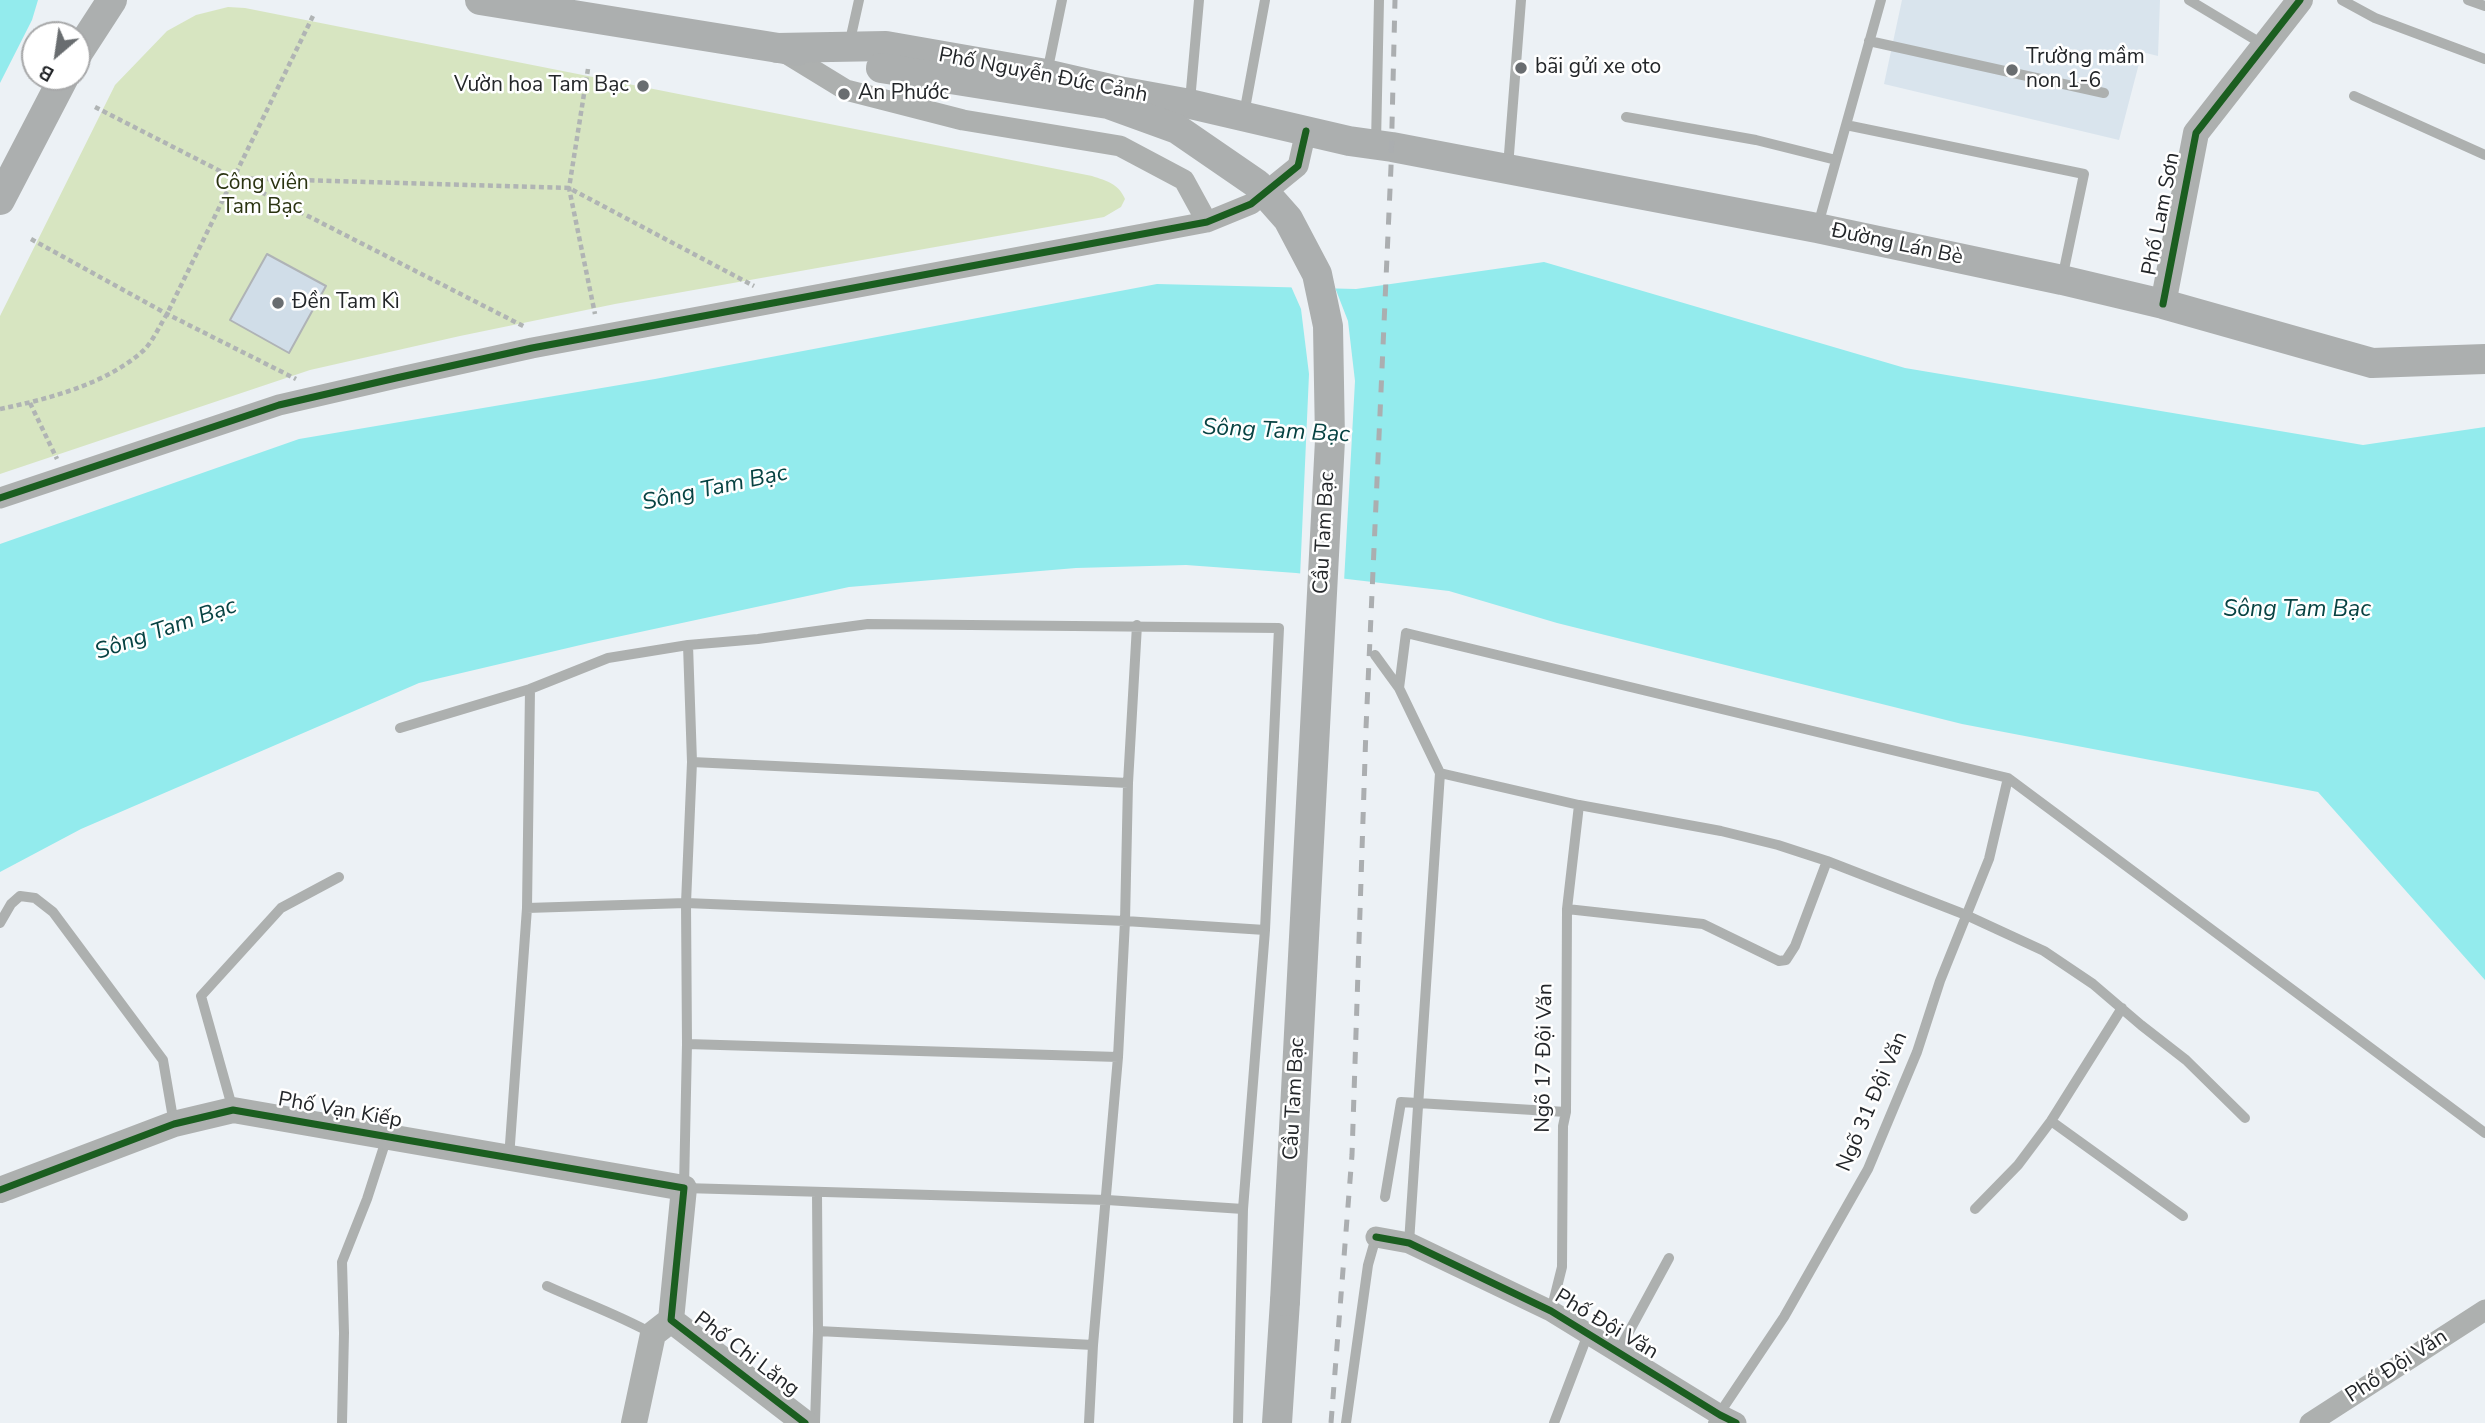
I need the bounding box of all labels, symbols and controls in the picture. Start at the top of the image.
north arrow [21,21,91,91]
street label: Phố Nguyễn Đức Cảnh [936,43,1150,109]
place label: Trường mầm non 1-6 [2026,45,2145,95]
place label: bãi gửi xe oto [1535,55,1661,81]
text: B [35,58,59,87]
marker: bãi gửi xe oto [1513,60,1529,76]
marker: Trường mầm non 1-6 [2004,62,2020,78]
place label: Vườn hoa Tam Bạc [454,73,629,99]
marker: Vườn hoa Tam Bạc [635,78,651,94]
place label: An Phước [858,81,949,107]
marker: An Phước [836,86,852,102]
street label: Phố Lam Sơn [2138,150,2186,278]
park label: Công viên Tam Bạc [215,171,309,221]
street label: Đường Lán Bè [1829,219,1965,271]
place label: Đền Tam Kì [292,290,400,316]
marker: Đền Tam Kì [270,295,286,311]
water label: Sông Tam Bạc [1202,414,1350,450]
water label: Sông Tam Bạc [640,460,790,518]
street label: Cầu Tam Bạc [1309,471,1341,595]
water label: Sông Tam Bạc [92,593,240,667]
water label: Sông Tam Bạc [2223,596,2371,624]
street label: Ngõ 17 Đội Văn [1531,983,1559,1133]
street label: Ngõ 31 Đội Văn [1832,1028,1914,1176]
street label: Cầu Tam Bạc [1279,1037,1311,1161]
street label: Phố Vạn Kiếp [276,1088,404,1134]
street label: Phố Đội Văn [1550,1284,1662,1366]
street label: Phố Chi Lăng [688,1307,804,1403]
street label: Phố Đội Văn [2341,1325,2453,1409]

